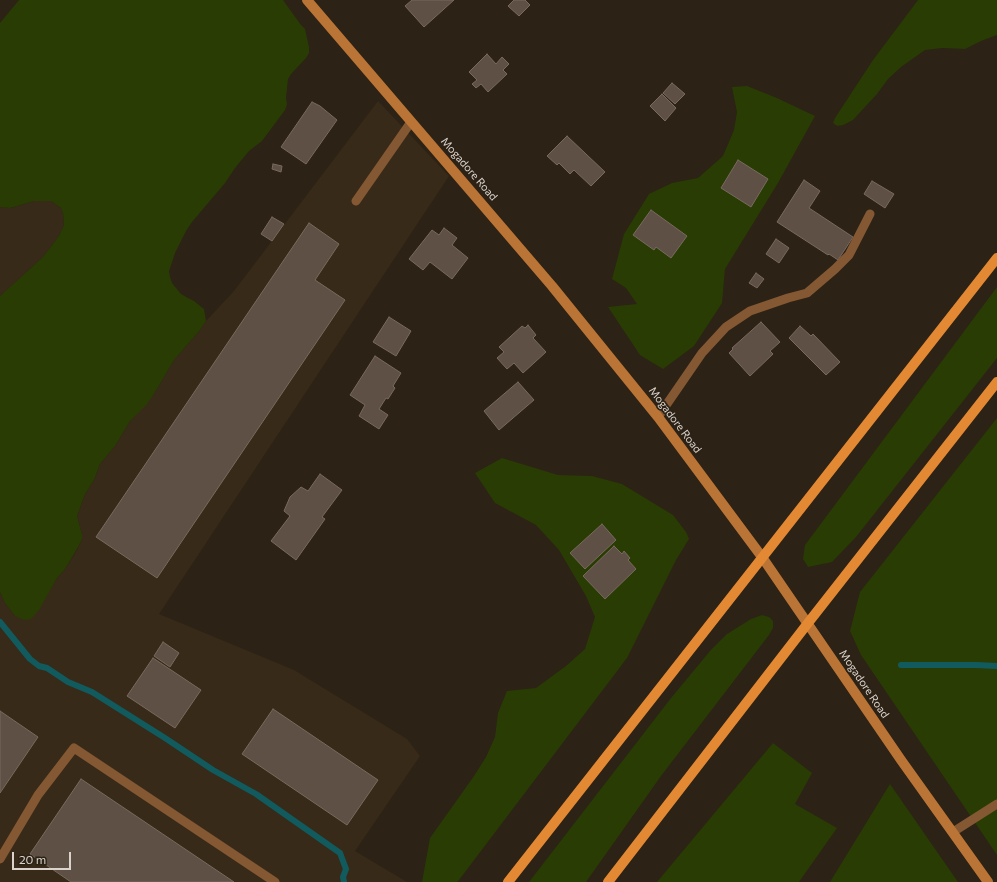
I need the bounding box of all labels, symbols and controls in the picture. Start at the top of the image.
street label: Mogadore Road [438,135,500,203]
street label: Mogadore Road [646,384,704,456]
street label: Mogadore Road [836,647,892,721]
scale bar [14,844,73,870]
text: 20 m [19,852,46,866]

